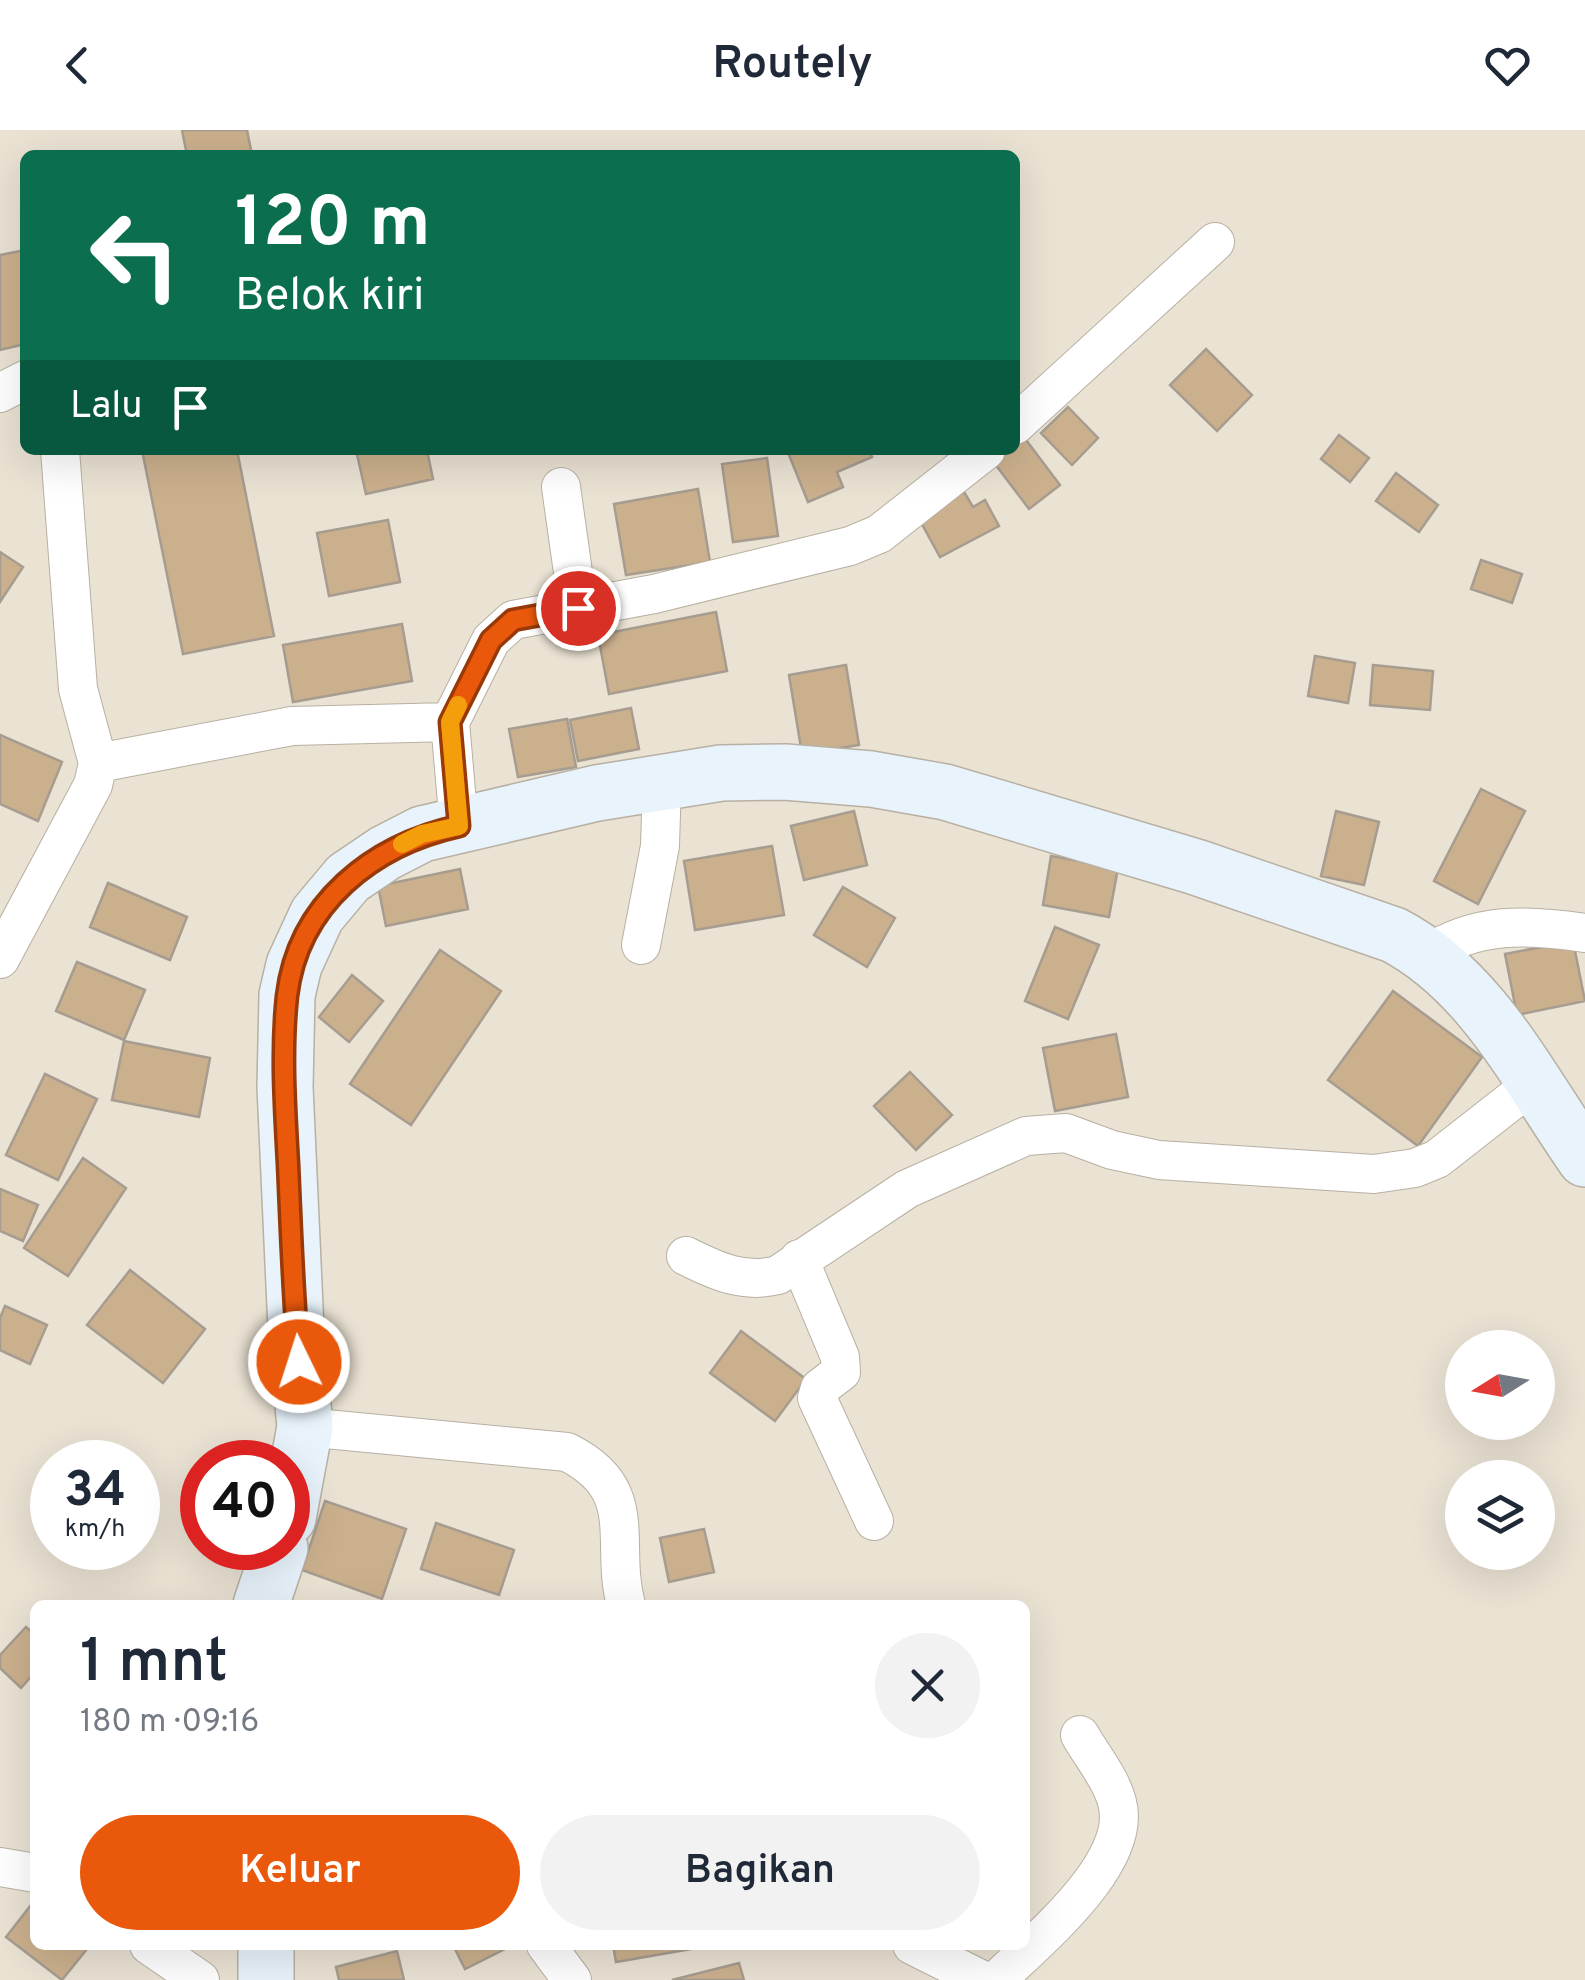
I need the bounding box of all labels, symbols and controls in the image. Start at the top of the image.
text: Routely [712,37,873,94]
icon: back [50,38,105,93]
icon: heart [1480,38,1535,93]
text: 120 m [235,182,431,271]
icon: left [70,190,200,320]
text: Belok kiri [235,269,425,326]
icon: arrive [163,380,218,435]
text: Lalu [70,383,143,432]
pin [536,566,621,651]
icon: arrive [551,581,606,636]
position arrow [247,1310,351,1414]
north arrow [1445,1330,1555,1440]
map controls [1445,1330,1555,1570]
speed limit sign: 40 [180,1440,310,1570]
button: layers [1445,1460,1555,1570]
text: 34 [64,1461,126,1524]
text: km/h [65,1514,125,1546]
text: 1 mnt [80,1627,228,1703]
button: close [875,1633,980,1738]
text: 180 m · 09:16 [80,1703,259,1743]
button: Keluar [80,1815,520,1930]
button: Bagikan [540,1815,980,1930]

